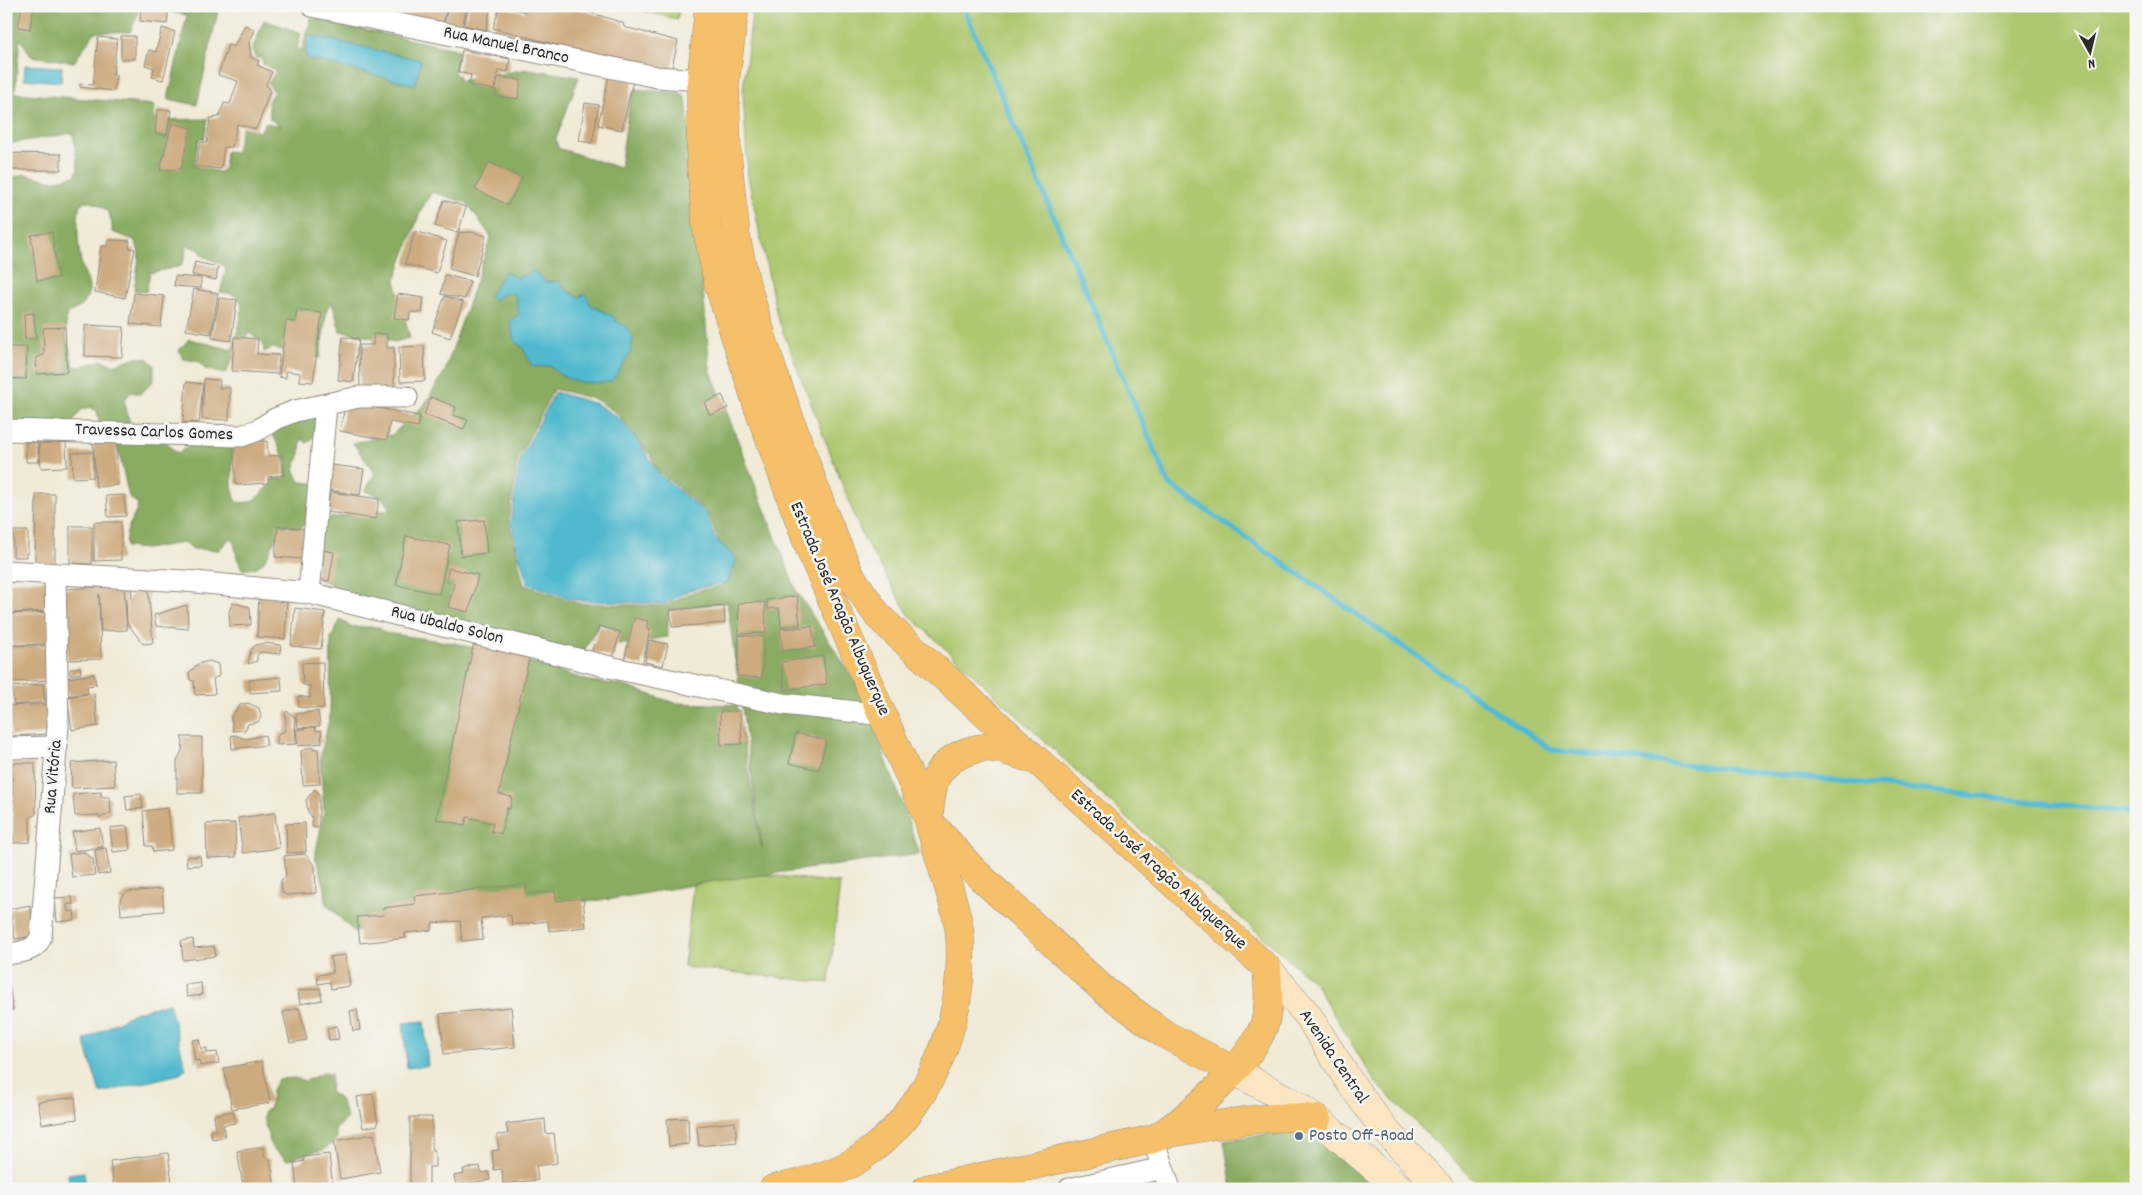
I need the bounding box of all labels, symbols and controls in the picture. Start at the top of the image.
street label: Rua Manuel Branco [441,20,571,72]
north arrow [2064,28,2114,78]
text: N [2087,53,2096,73]
street label: Travessa Carlos Gomes [74,418,234,448]
street label: Estrada José Aragão Albuquerque [783,498,896,720]
street label: Rua Ubaldo Solon [388,600,506,652]
street label: Rua Vitória [38,738,70,815]
street label: Estrada José Aragão Albuquerque [1064,784,1252,956]
street label: Avenida Central [1292,1005,1374,1110]
place label: Posto Off-Road [1309,1124,1414,1149]
marker: Posto Off-Road [1293,1130,1305,1142]

